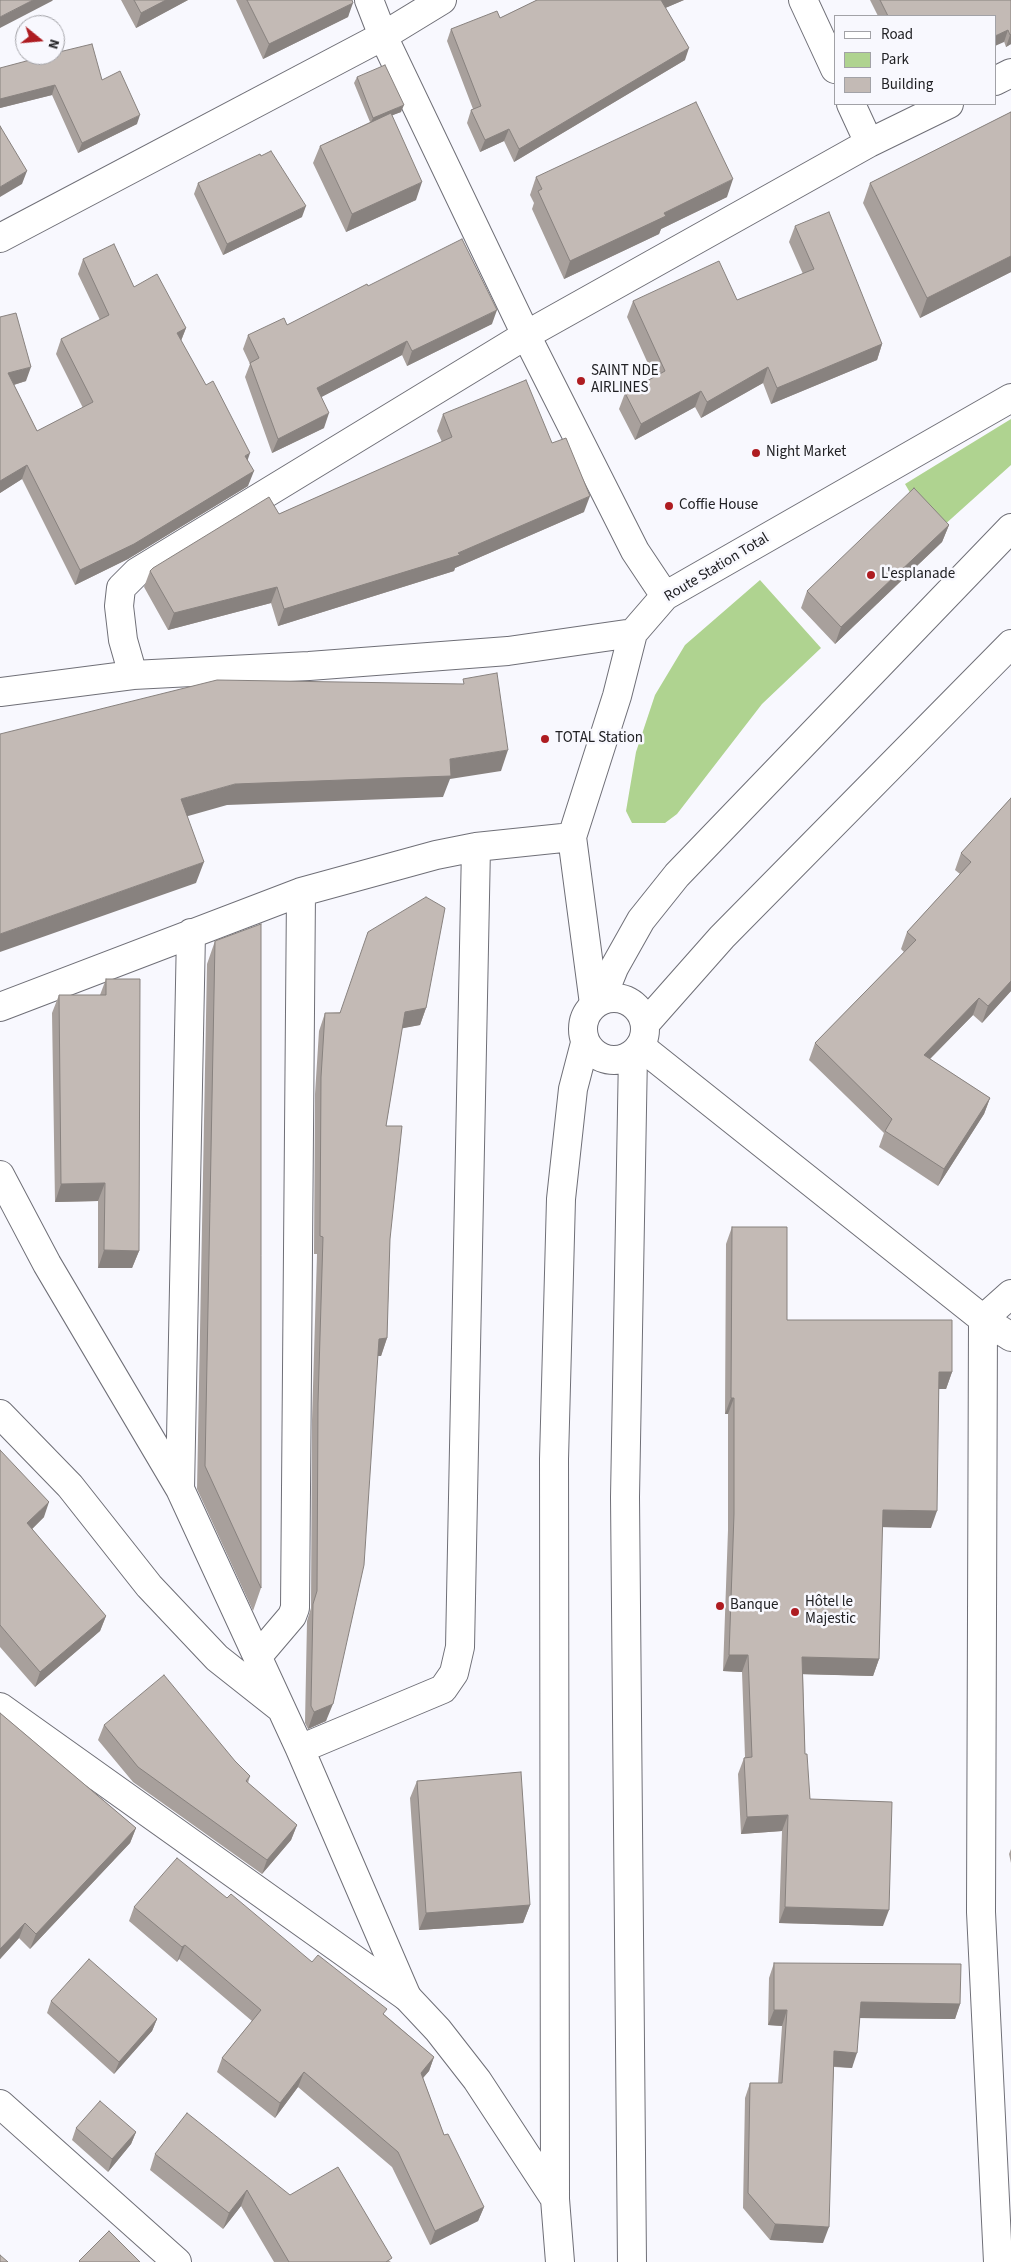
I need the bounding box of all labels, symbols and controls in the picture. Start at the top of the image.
north arrow [15,15,65,65]
legend [834,15,996,105]
text: Road [881,24,913,45]
text: N [42,37,64,51]
text: Park [881,49,909,70]
text: Building [881,74,933,95]
place label: SAINT NDE AIRLINES [591,363,659,398]
marker: SAINT NDE AIRLINES [575,375,587,387]
place label: Night Market [766,444,846,462]
marker: Night Market [750,447,762,459]
place label: Coffie House [679,497,758,515]
marker: Coffie House [663,500,675,512]
street label: Route Station Total [661,530,773,606]
place label: L'esplanade [881,566,955,584]
marker: L'esplanade [865,569,877,581]
place label: TOTAL Station [555,730,643,748]
marker: TOTAL Station [539,733,551,745]
place label: Hôtel le Majestic [805,1594,856,1629]
place label: Banque [730,1597,779,1615]
marker: Banque [714,1600,726,1612]
marker: Hôtel le Majestic [789,1606,801,1618]

